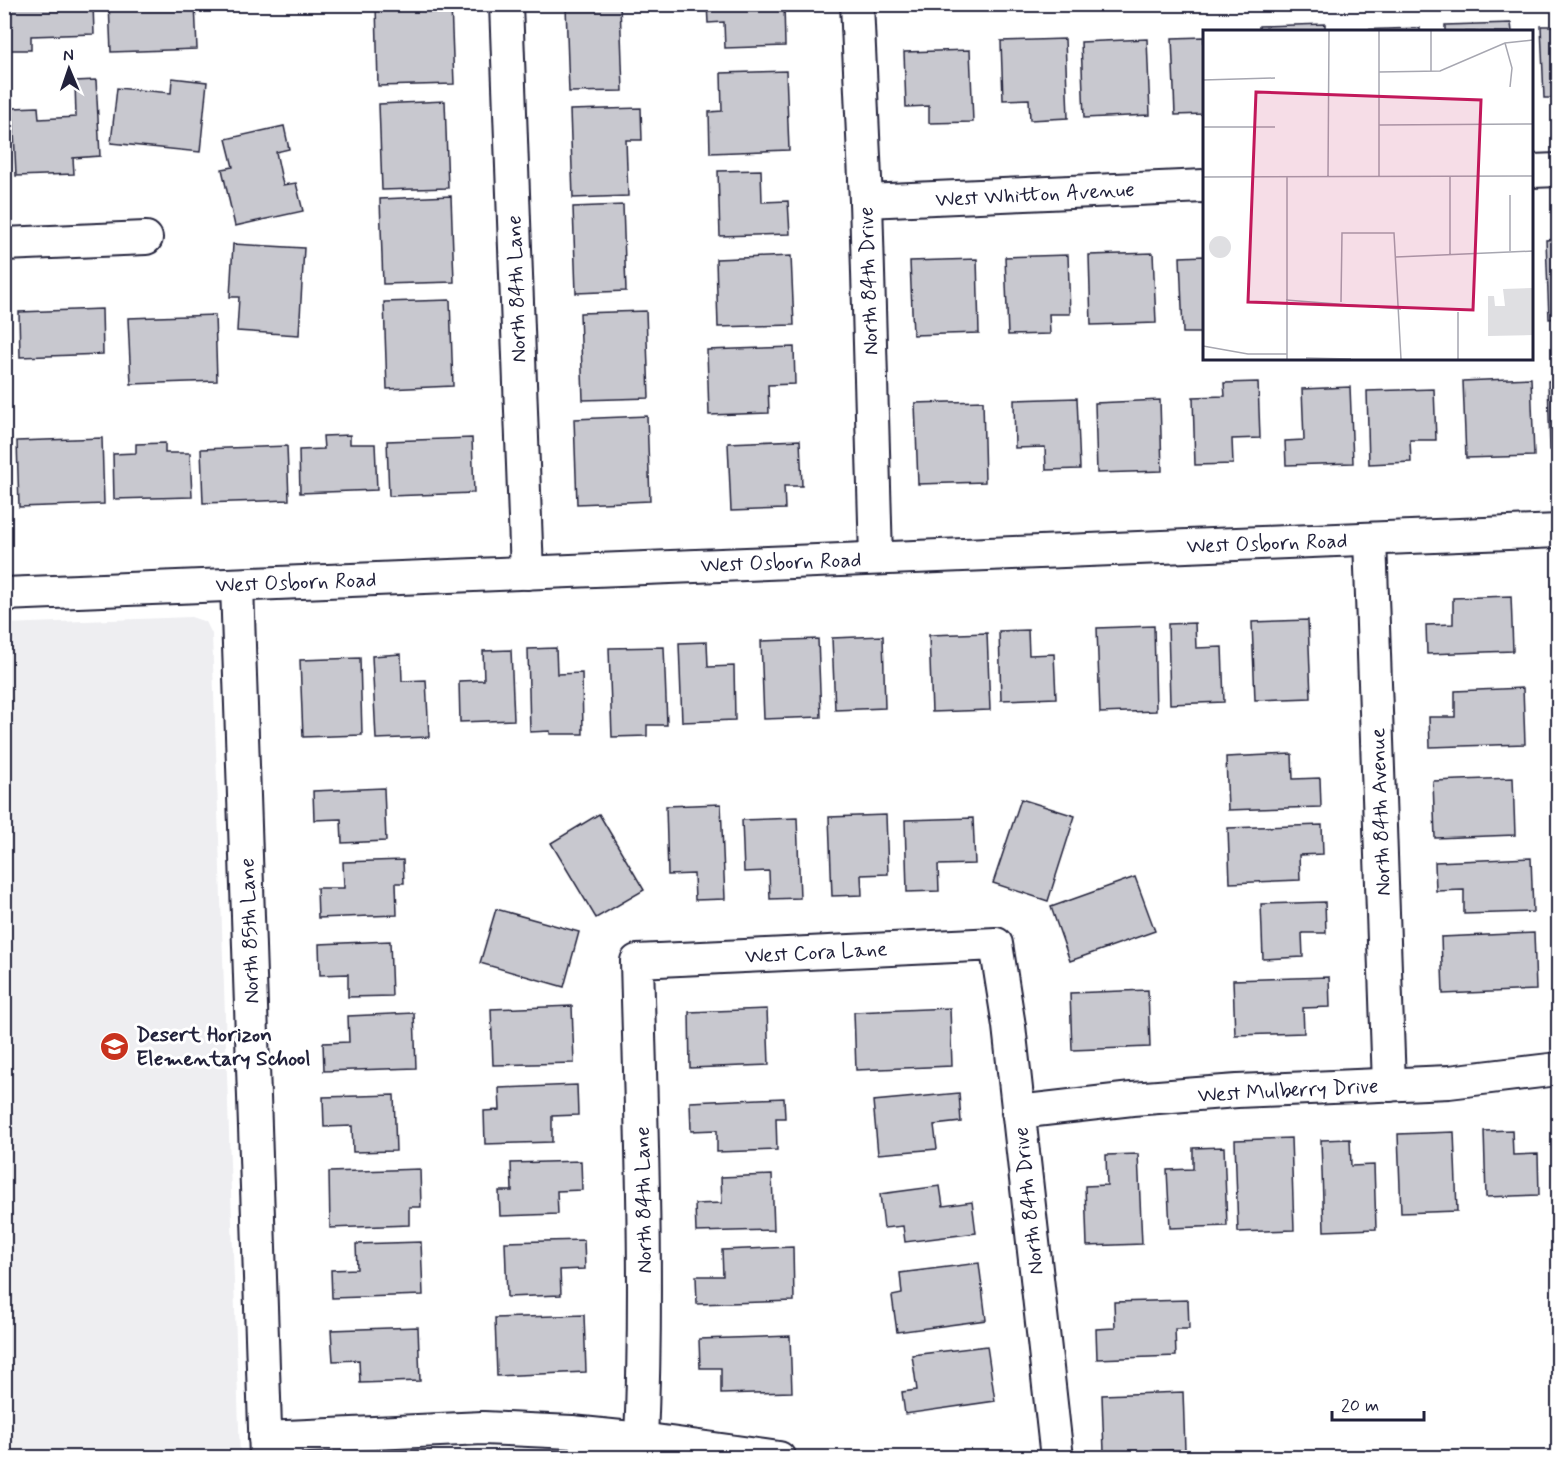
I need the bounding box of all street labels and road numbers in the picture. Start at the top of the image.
street label: West Whitton Avenue [935,176,1135,214]
street label: North 84th Drive [852,206,886,356]
street label: North 84th Lane [500,215,534,363]
street label: West Osborn Road [1186,527,1348,561]
street label: West Osborn Road [700,546,862,580]
street label: West Osborn Road [215,566,377,600]
street label: North 84th Avenue [1364,727,1398,896]
street label: North 85th Lane [233,858,267,1004]
street label: West Cora Lane [744,935,888,971]
street label: West Mulberry Drive [1197,1072,1379,1110]
street label: North 84th Lane [629,1126,659,1274]
street label: North 84th Drive [1007,1126,1051,1276]

